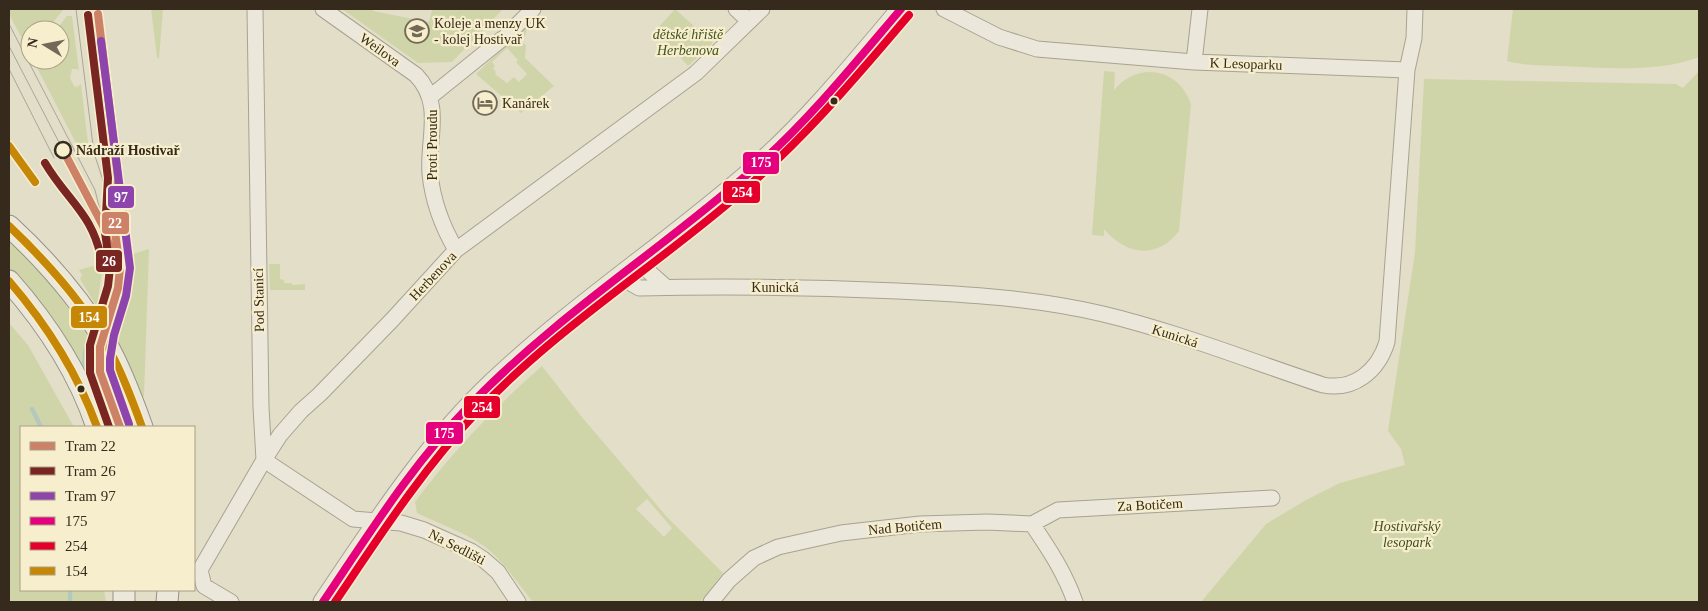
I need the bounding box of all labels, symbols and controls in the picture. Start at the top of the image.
place label: Koleje a menzy UK - kolej Hostivař [434,16,546,47]
school or university icon: Koleje a menzy UK - kolej Hostivař [404,18,430,44]
north arrow [20,20,70,70]
park label: dětské hřiště Herbenova [653,27,724,58]
street label: Weilova [357,30,404,70]
text: N [24,37,41,49]
street label: K Lesoparku [1209,55,1283,73]
hotel icon: Kanárek [472,90,498,116]
place label: Kanárek [502,96,549,111]
unlabelled marker [829,96,839,106]
street label: Proti Proudu [425,109,440,181]
marker: Nádraží Hostivař [54,141,72,159]
place label: Nádraží Hostivař [76,143,180,158]
line badge: 175 [742,151,780,175]
text: 175 [751,155,772,170]
line badge: 254 [722,180,761,204]
line badge: 97 [107,185,135,209]
text: 254 [732,185,753,200]
text: 97 [114,190,128,205]
line badge: 22 [101,211,130,235]
text: 22 [108,216,122,231]
street label: Herbenova [407,248,460,304]
line badge: 26 [95,249,123,273]
text: 26 [102,254,116,269]
street label: Pod Stanicí [251,268,267,332]
street label: Kunická [751,280,799,295]
line badge: 154 [70,305,108,329]
text: 154 [79,310,100,325]
street label: Kunická [1150,322,1201,351]
unlabelled marker [76,384,86,394]
line badge: 254 [463,395,501,419]
text: 254 [472,400,493,415]
line badge: 175 [425,421,464,445]
legend [20,426,195,591]
text: 175 [434,426,455,441]
text: Tram 22 [65,438,116,454]
text: Tram 26 [65,463,116,479]
text: Tram 97 [65,488,116,504]
street label: Za Botičem [1117,496,1183,514]
text: 175 [65,513,88,529]
street label: Nad Botičem [867,516,943,538]
park label: Hostivařský lesopark [1373,519,1441,550]
street label: Na Sedlišti [426,526,488,568]
text: 254 [65,538,88,554]
text: 154 [65,563,88,579]

